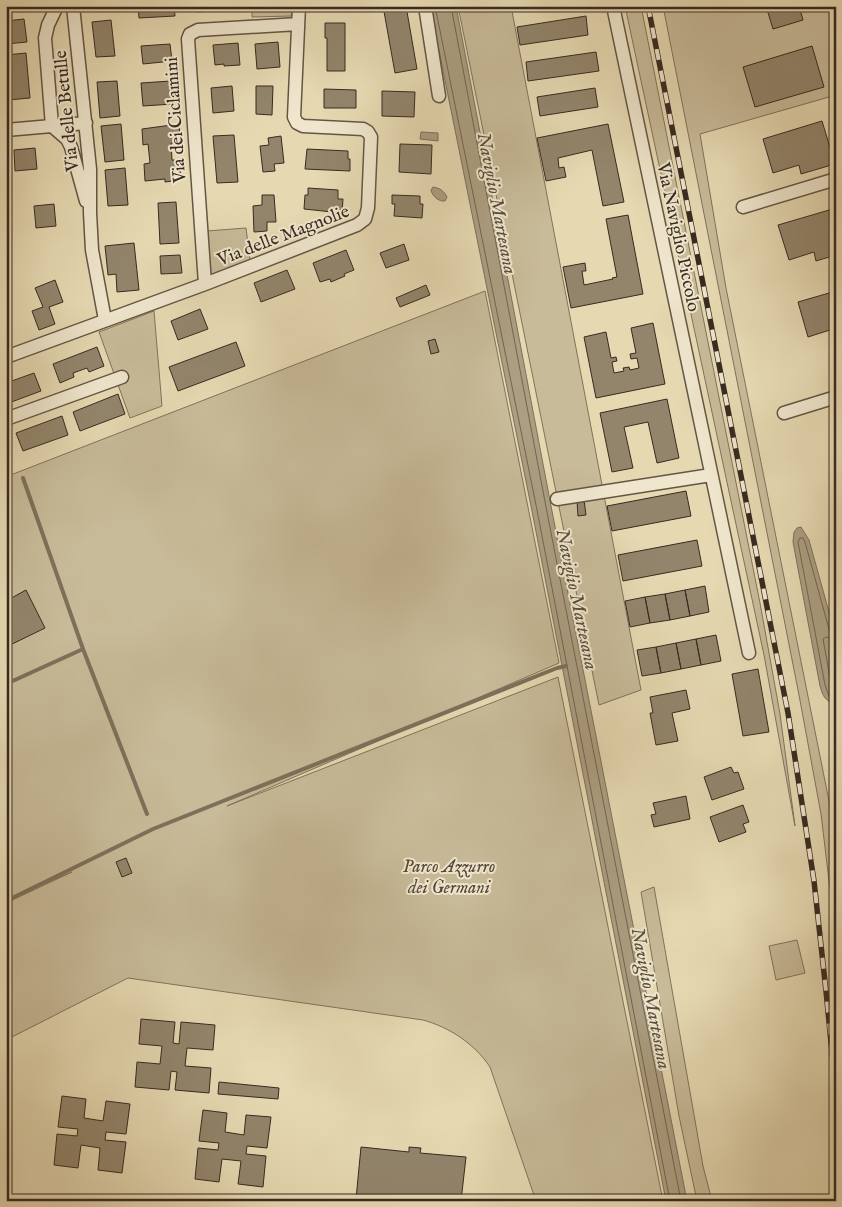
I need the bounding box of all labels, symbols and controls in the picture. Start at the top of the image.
street label: Via delle Betulle [50,49,85,174]
street label: Via dei Ciclamini [161,56,192,185]
water label: Naviglio Martesana [471,130,522,276]
street label: Via Naviglio Piccolo [650,160,705,314]
street label: Via delle Magnolie [213,201,353,273]
water label: Naviglio Martesana [549,527,603,672]
park label: Parco Azzurro dei Germani [403,856,495,900]
water label: Naviglio Martesana [625,925,676,1071]

